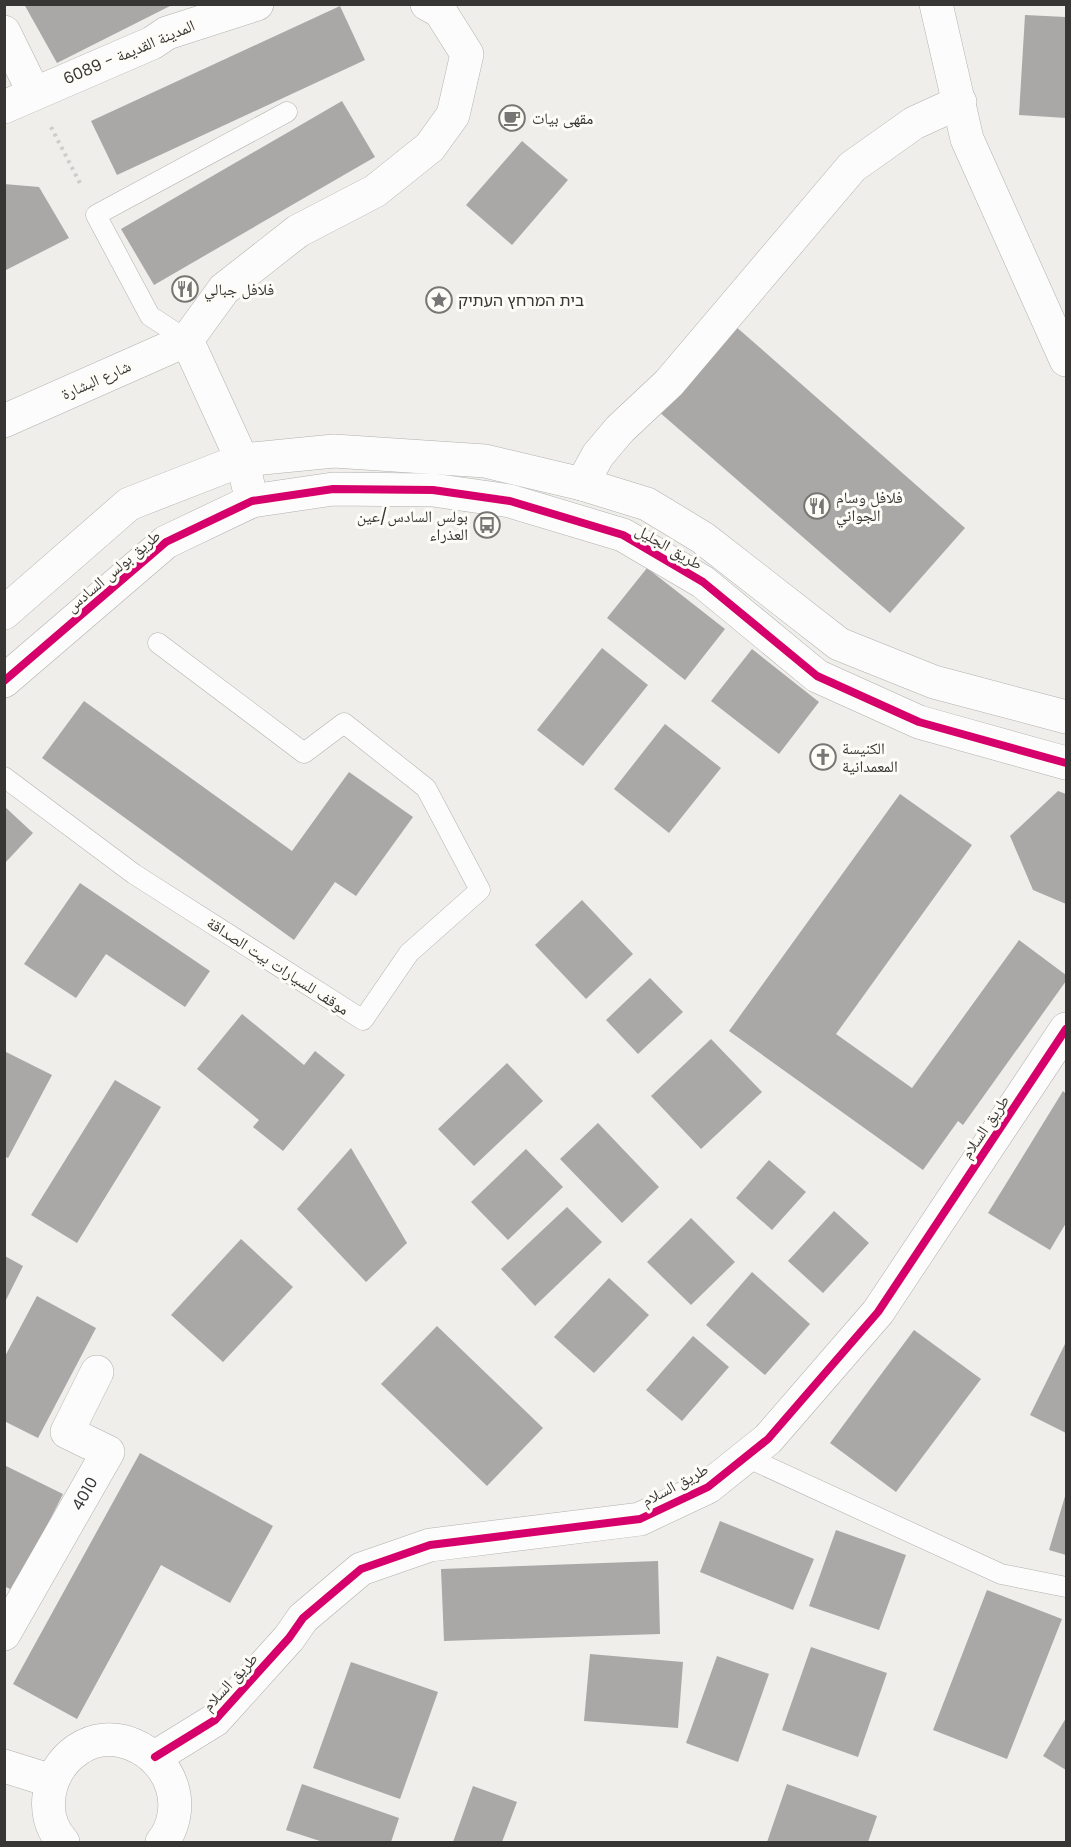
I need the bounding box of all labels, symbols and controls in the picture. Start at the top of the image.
street label: المدينة القديمة - 6089 [60,14,198,90]
cafe icon: مقهى بيات [497,103,527,133]
place label: مقهى بيات [532,107,593,130]
restaurant icon: فلافل جبالي [170,274,200,304]
place label: فلافل جبالي [204,278,274,302]
place icon: בית המרחץ העתיק [424,285,454,315]
place label: בית המרחץ העתיק [458,289,584,312]
street label: شارع البشارة [58,354,134,406]
place label: فلافل وسام الجواني [836,486,903,528]
restaurant icon: فلافل وسام الجواني [802,491,832,521]
place label: بولس السادس/عين العذراء [357,505,468,546]
bus stop icon: بولس السادس/عين العذراء [472,510,502,540]
street label: طريق الجليل [631,519,707,575]
street label: طريق بولس السادس [61,524,165,618]
place label: الكنيسة المعمدانية [842,737,898,778]
church icon: الكنيسة المعمدانية [808,742,838,772]
street label: موقف للسيارات بيت الصداقة [202,911,354,1021]
street label: طريق السلام [955,1091,1015,1163]
street label: طريق السلام [638,1458,712,1512]
street label: 4010 [66,1472,103,1514]
street label: طريق السلام [197,1648,263,1716]

